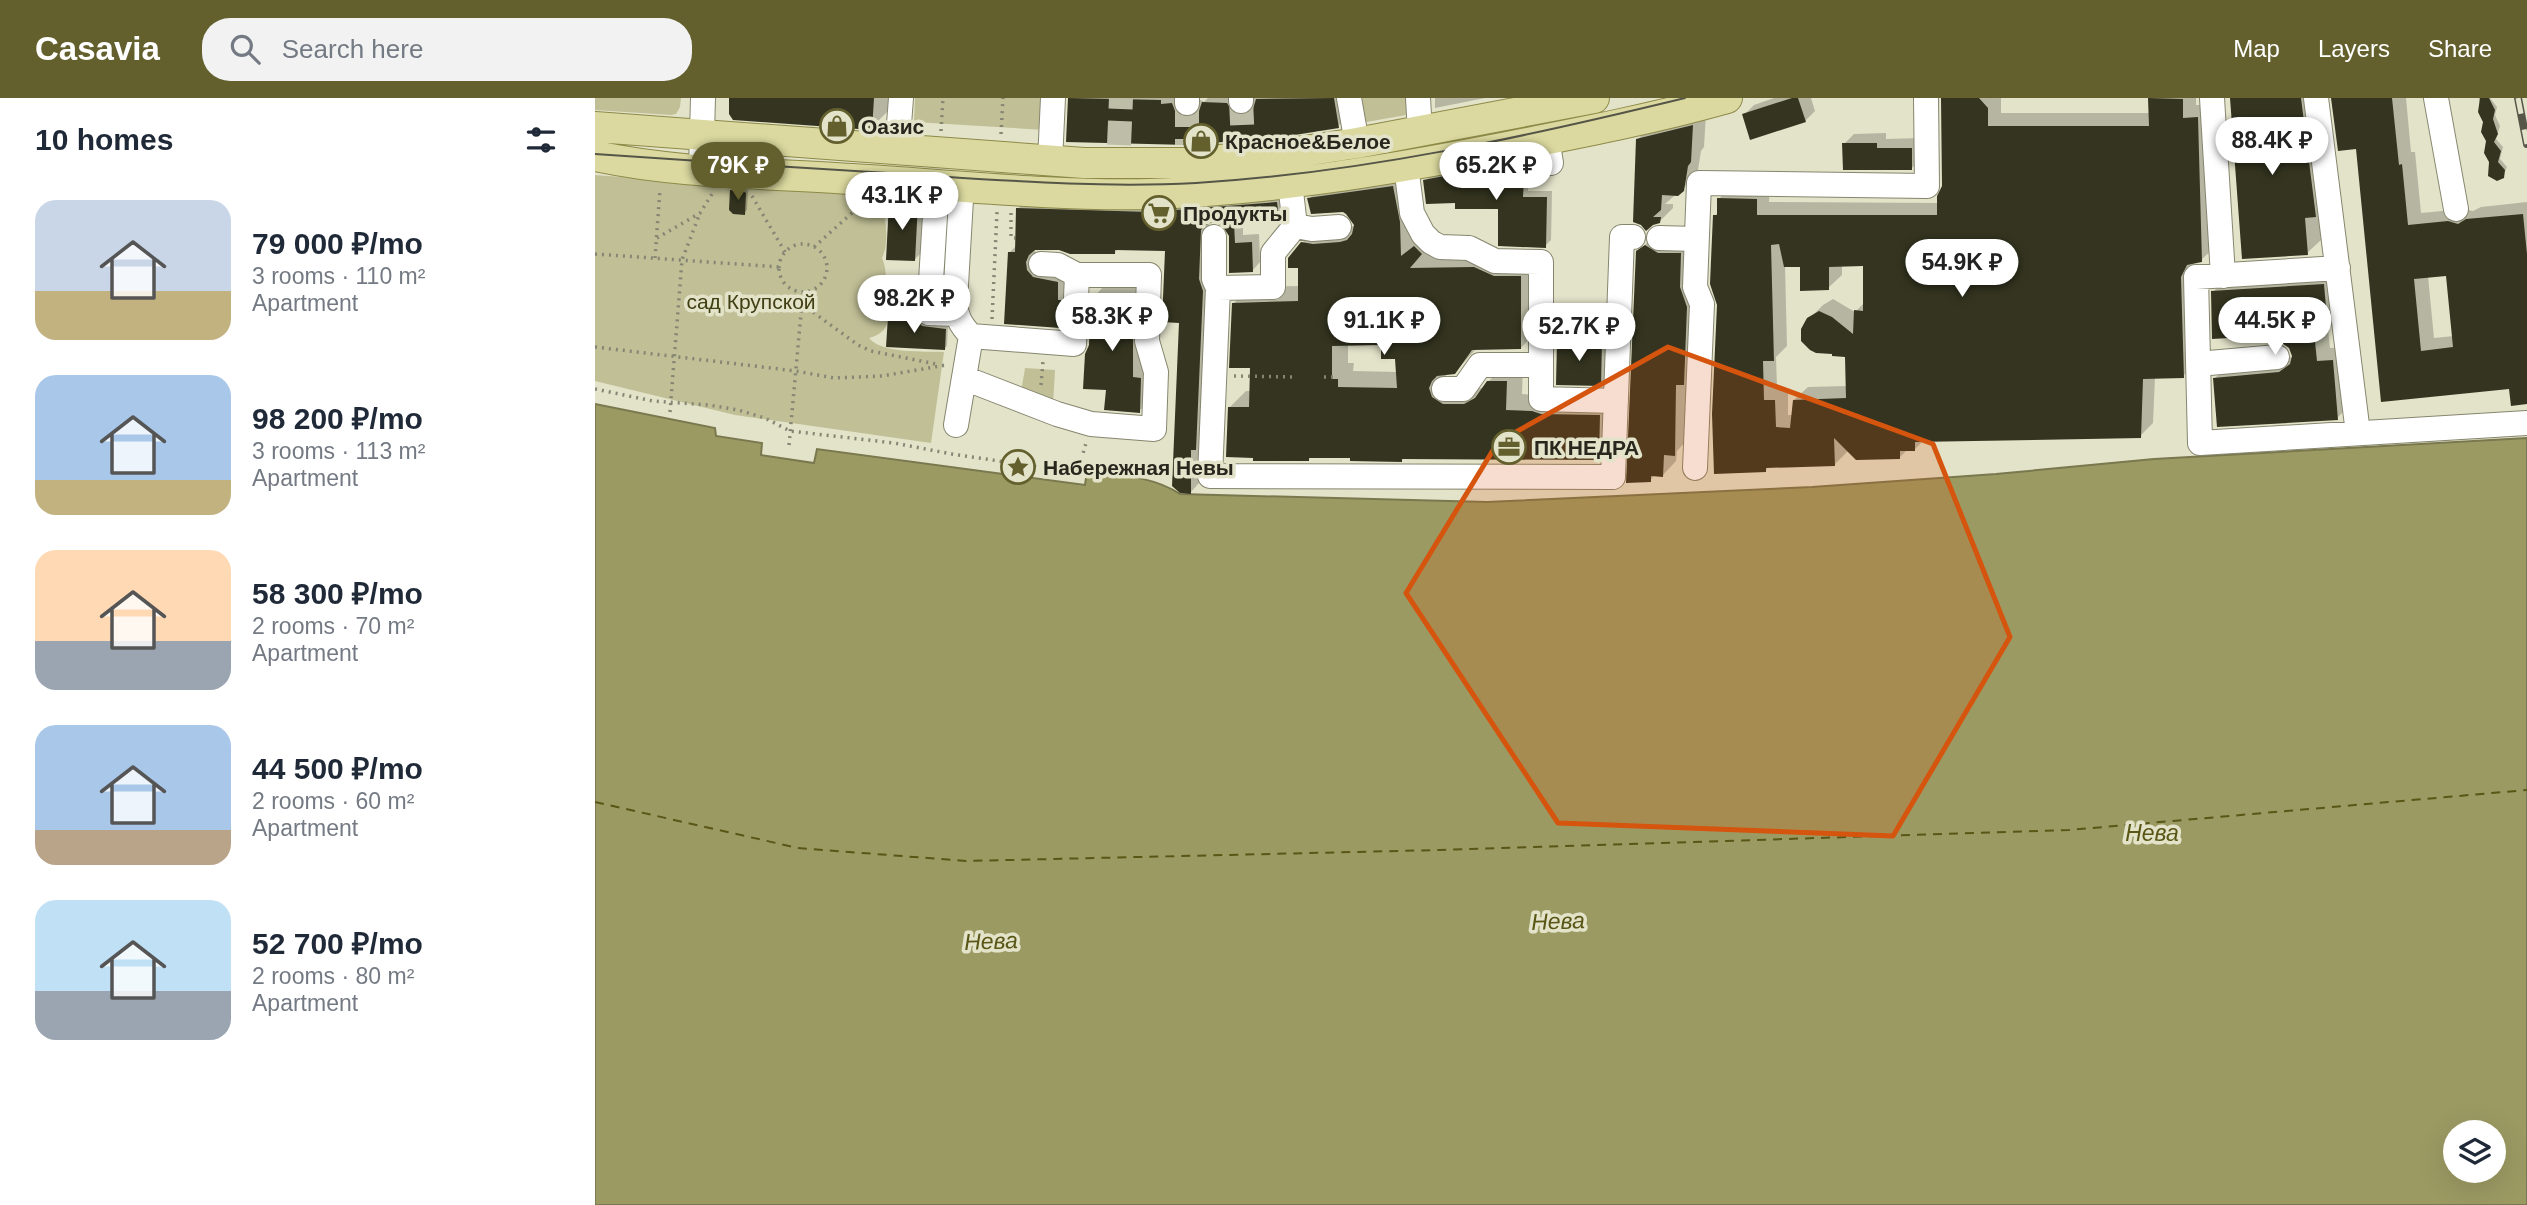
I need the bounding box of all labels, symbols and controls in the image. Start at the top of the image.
search box [202,18,692,81]
text: Casavia [35,30,160,67]
icon: search [226,30,264,68]
text: Search here [282,34,423,64]
text: Map [2233,35,2280,62]
text: Layers [2318,35,2390,62]
text: Share [2428,35,2492,62]
shop icon: Оазис [818,107,856,145]
place label: Оазис [861,115,925,138]
pin: 88.4K ₽ [2207,118,2337,177]
icon: filters [522,121,560,159]
shop icon: Красное&Белое [1182,122,1220,160]
text: 10 homes [35,123,173,156]
text: 88.4K ₽ [2231,127,2313,153]
place label: Красное&Белое [1225,130,1391,153]
pin: 79K ₽ [689,142,787,202]
pin: 65.2K ₽ [1431,142,1561,202]
text: 79K ₽ [707,152,769,178]
text: 65.2K ₽ [1455,152,1537,178]
pin: 43.1K ₽ [837,172,967,232]
text: 43.1K ₽ [861,182,943,208]
supermarket icon: Продукты [1140,194,1178,232]
place label: Продукты [1183,202,1287,225]
text: 79 000 ₽/mo [252,227,423,260]
icon: home [91,228,175,312]
pin: 54.9K ₽ [1897,240,2027,299]
text: 54.9K ₽ [1921,249,2003,275]
text: 3 rooms · 110 m² [252,263,425,289]
pin: 98.2K ₽ [849,275,979,335]
text: 98.2K ₽ [873,285,955,311]
text: Apartment [252,290,358,316]
park label: сад Крупской [686,290,816,313]
pin: 58.3K ₽ [1047,294,1177,353]
pin: 91.1K ₽ [1319,298,1449,357]
pin: 44.5K ₽ [2210,298,2340,357]
text: 58.3K ₽ [1071,303,1153,329]
pin: 52.7K ₽ [1514,303,1644,363]
text: 91.1K ₽ [1343,307,1425,333]
text: 44.5K ₽ [2234,307,2316,333]
text: 52.7K ₽ [1538,313,1620,339]
text: 98 200 ₽/mo [252,402,423,435]
icon: home [91,403,175,487]
office icon: ПК НЕДРА [1490,428,1528,466]
place label: ПК НЕДРА [1534,436,1639,459]
text: 3 rooms · 113 m² [252,438,425,464]
place icon: Набережная Невы [999,448,1037,486]
place label: Набережная Невы [1043,456,1234,479]
text: Apartment [252,465,358,491]
text: 58 300 ₽/mo [252,577,423,610]
icon: home [91,578,175,662]
text: 2 rooms · 70 m² [252,613,414,639]
text: Apartment [252,640,358,666]
text: 44 500 ₽/mo [252,752,423,785]
icon: home [91,753,175,837]
text: 2 rooms · 60 m² [252,788,414,814]
text: Apartment [252,815,358,841]
water label: Нева [2125,820,2179,846]
water label: Нева [1531,907,1585,935]
text: 52 700 ₽/mo [252,927,423,960]
water label: Нева [964,927,1018,955]
icon: home [91,928,175,1012]
text: 2 rooms · 80 m² [252,963,414,989]
text: Apartment [252,990,358,1016]
map controls [2443,1120,2506,1183]
button: layers [2443,1120,2506,1183]

